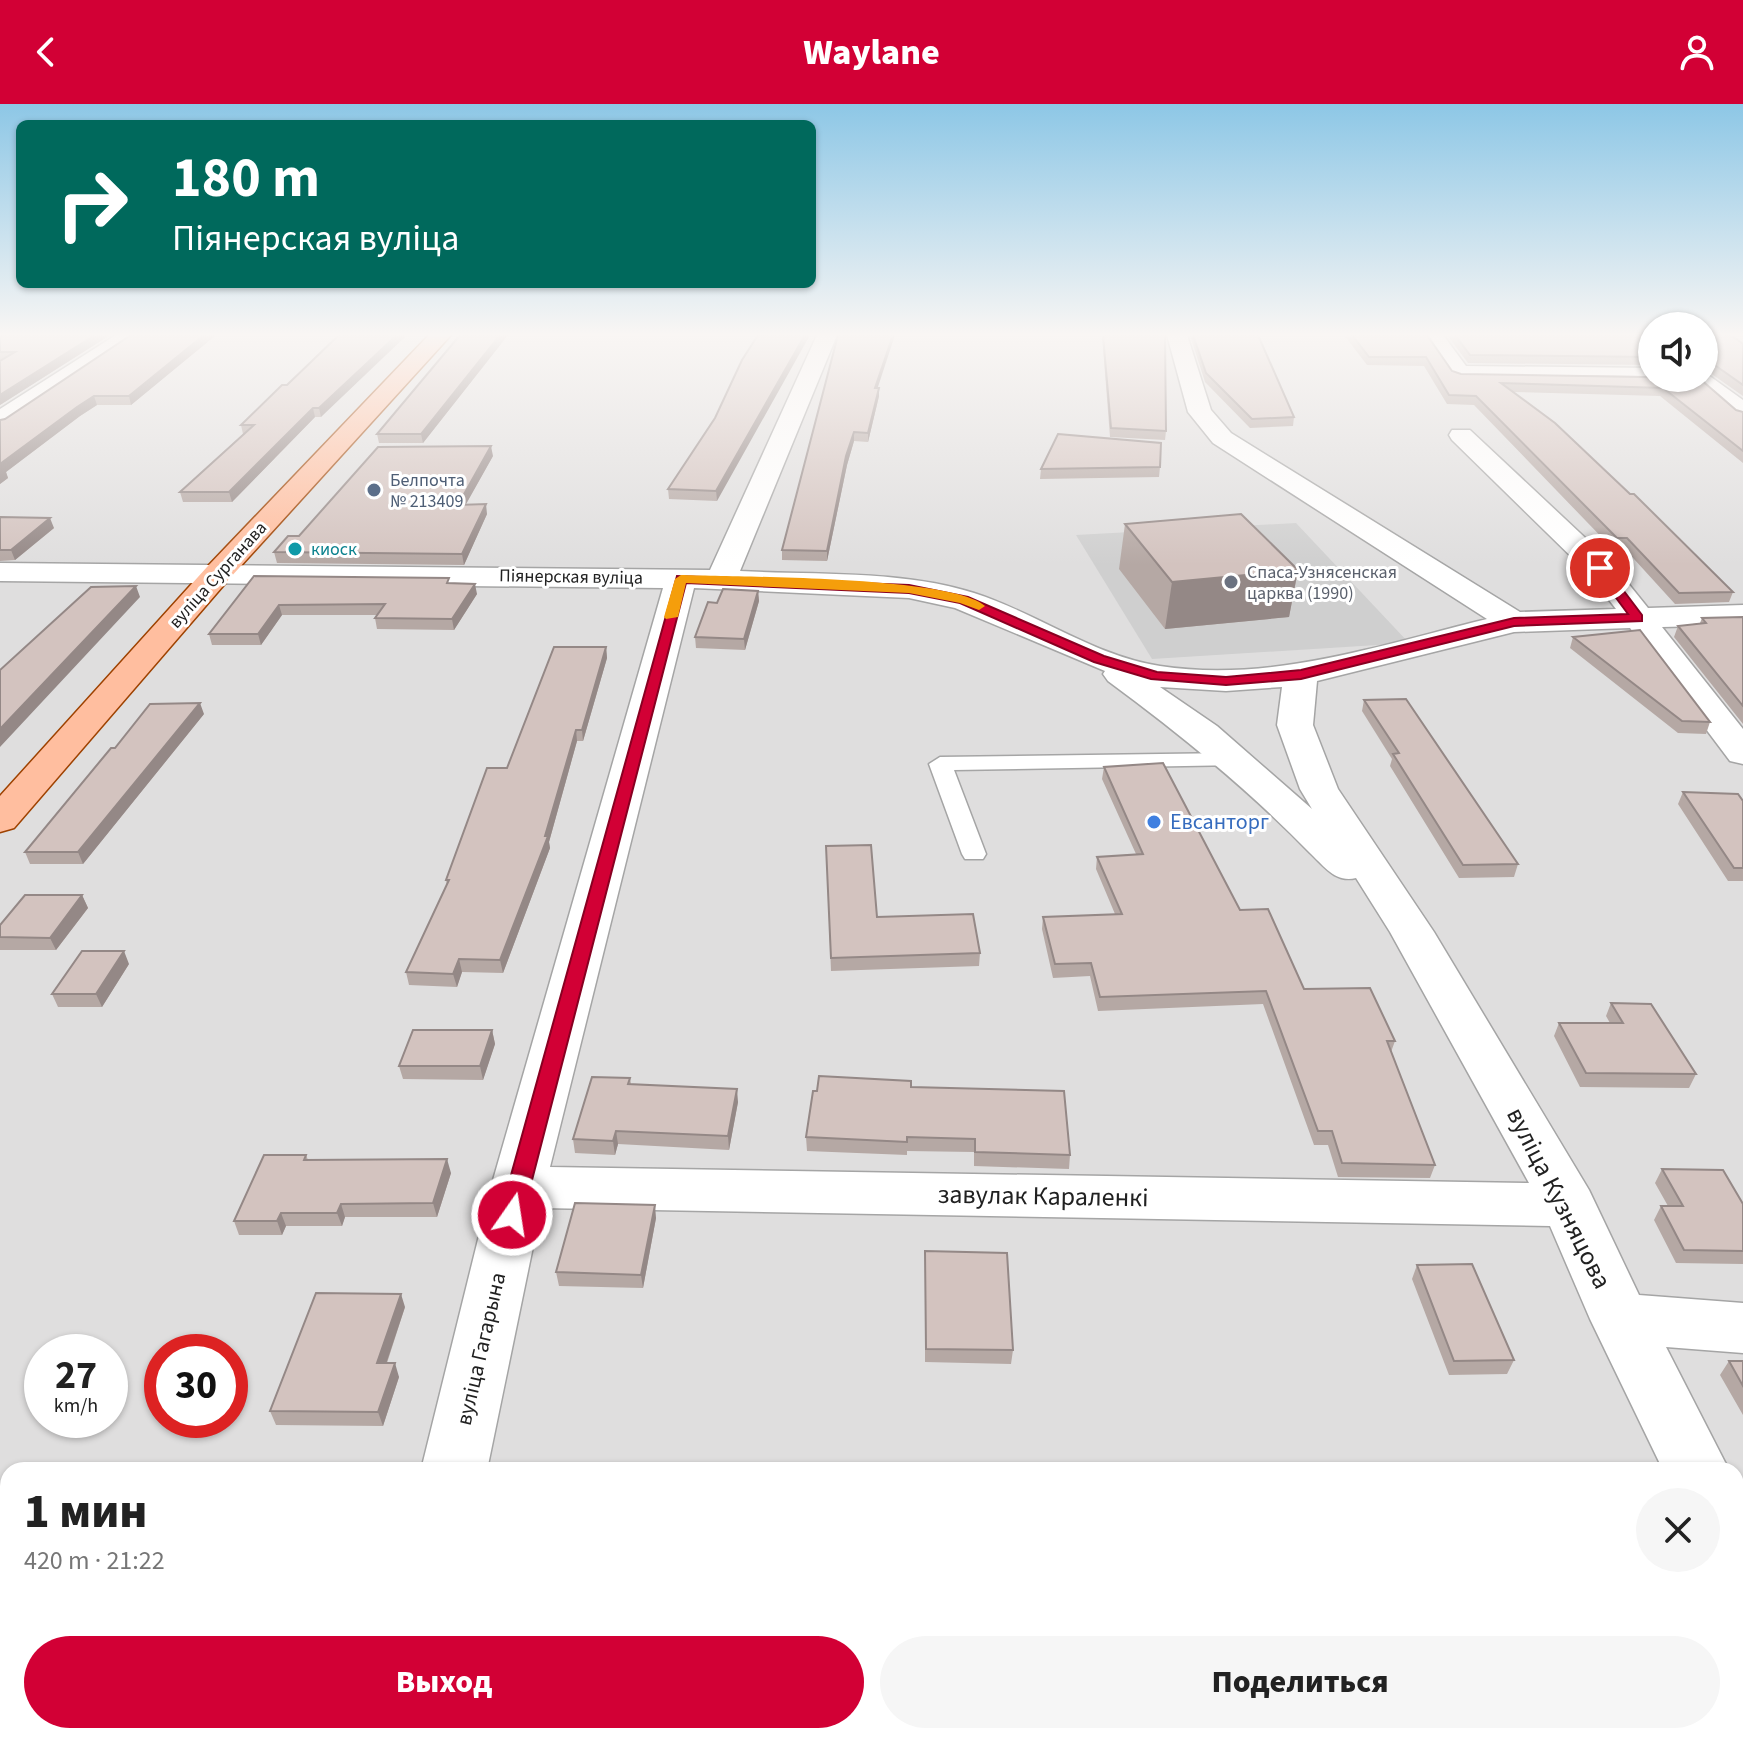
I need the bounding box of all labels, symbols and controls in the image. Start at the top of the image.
text: Waylane [803,27,940,78]
icon: back [24,30,68,74]
icon: person [1675,30,1719,74]
text: 180 m [172,139,320,218]
icon: right [40,152,144,256]
text: Піянерская вуліца [172,213,459,264]
map controls [1638,312,1718,392]
button: sound [1638,312,1718,392]
place label: Белпочта № 213409 [390,468,465,514]
marker: Белпочта № 213409 [365,481,383,499]
street label: вуліца Сурганава [163,516,273,634]
pin [1566,534,1634,602]
place label: киоск [311,537,357,562]
marker: киоск [286,540,304,558]
icon: arrive [1578,546,1622,590]
place label: Спаса-Узнясенская царква (1990) [1247,560,1397,606]
street label: Піянерская вуліца [499,563,643,591]
marker: Спаса-Узнясенская царква (1990) [1222,573,1240,591]
place label: Евсанторг [1170,806,1269,838]
marker: Евсанторг [1145,813,1163,831]
street label: вуліца Кузняцова [1497,1101,1621,1295]
position arrow [470,1173,554,1257]
street label: завулак Караленкі [937,1176,1149,1216]
street label: вуліца Гагарына [448,1269,514,1429]
speed limit sign: 30 [144,1334,248,1438]
text: 27 [55,1347,97,1404]
text: km/h [54,1392,98,1420]
text: 1 мин [24,1478,147,1546]
button: close [1636,1488,1720,1572]
text: 420 m · 21:22 [24,1542,165,1579]
button: Выход [24,1636,864,1728]
button: Поделиться [880,1636,1720,1728]

